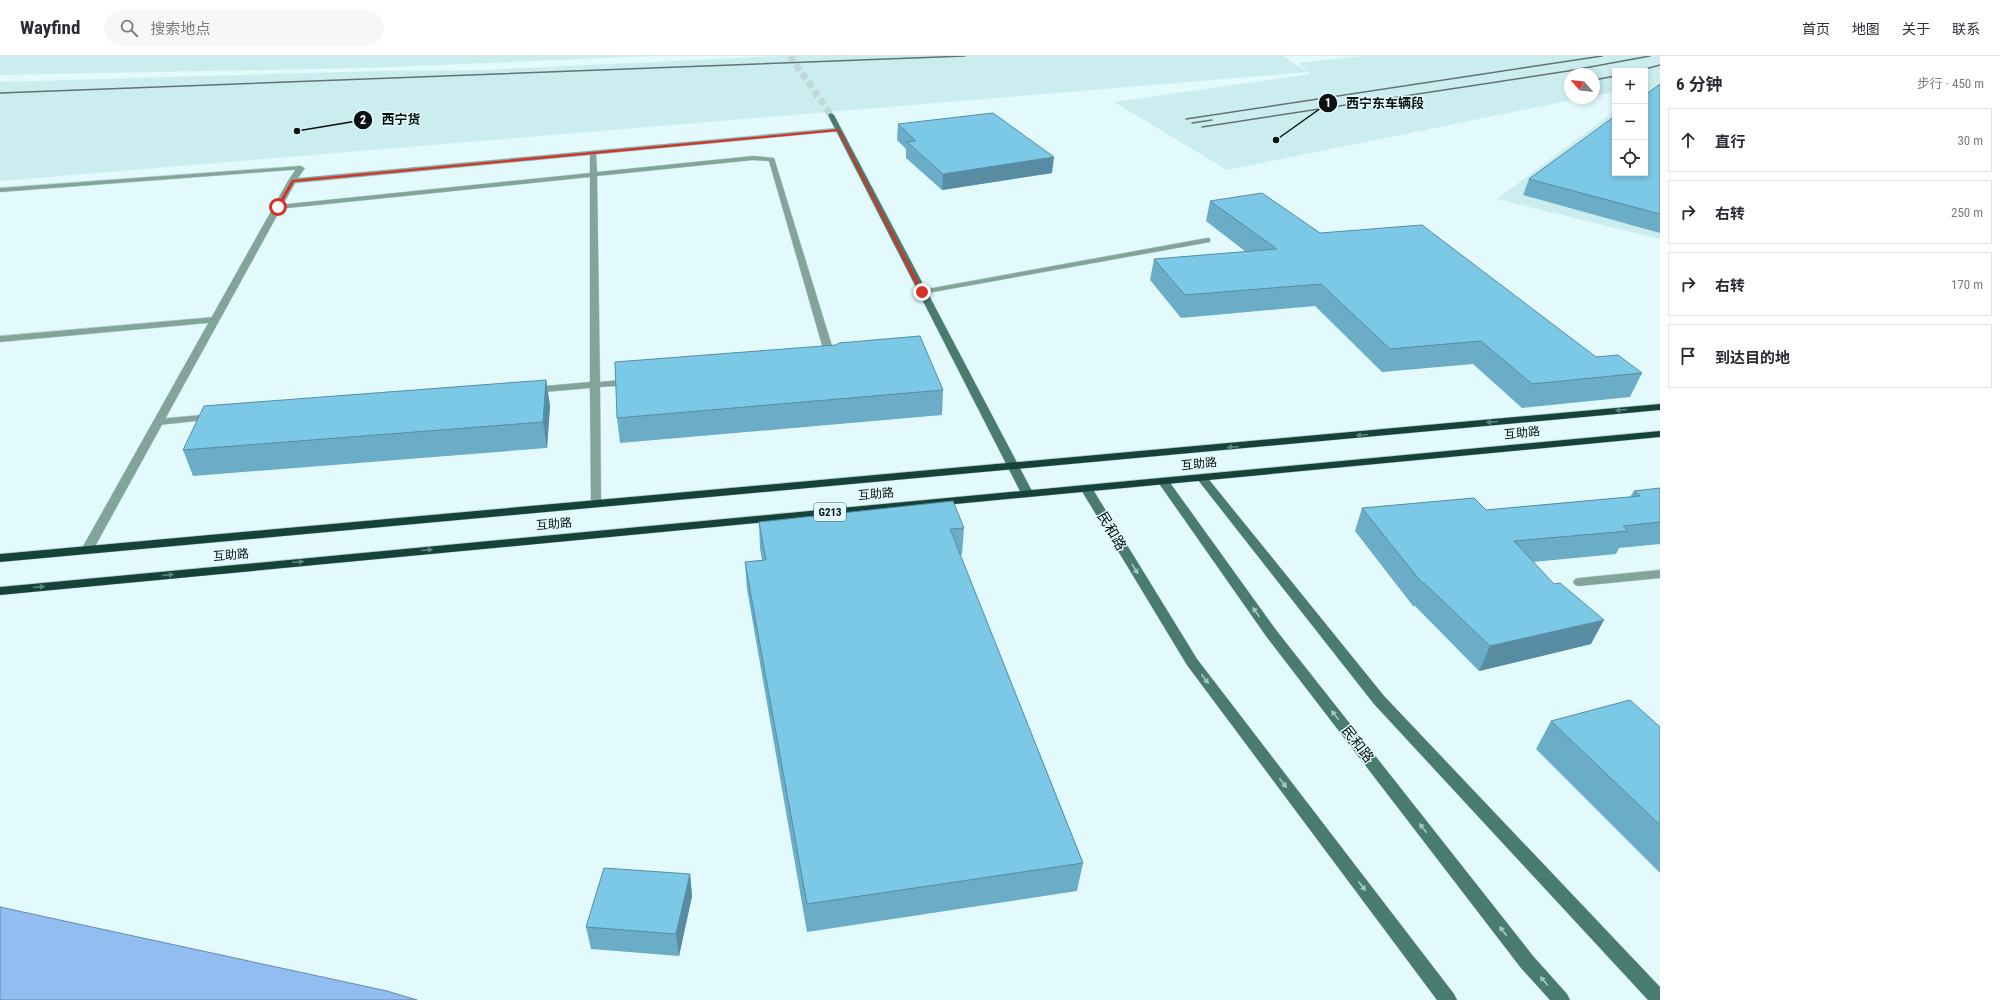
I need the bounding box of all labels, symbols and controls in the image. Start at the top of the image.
search box [104,10,384,46]
text: Wayfind [20,16,80,39]
icon: search [118,17,140,39]
text: 搜索地点 [150,20,210,38]
text: 首页 [1802,21,1830,37]
text: 地图 [1852,21,1880,37]
text: 关于 [1902,21,1930,37]
text: 联系 [1952,21,1980,37]
north arrow [1564,68,1600,104]
map controls [1612,68,1648,176]
button: + [1612,68,1648,104]
text: 6 分钟 [1676,74,1723,94]
text: 步行 · 450 m [1917,76,1984,91]
callout: 西宁东车辆段 [1318,91,1432,116]
text: 1 [1325,96,1331,110]
text: 西宁东车辆段 [1346,96,1424,111]
button: − [1612,104,1648,140]
callout: 西宁货 [353,107,428,132]
text: 西宁货 [381,112,421,127]
text: 2 [360,113,366,127]
icon: ahead [1677,129,1699,151]
text: 直行 [1715,133,1745,151]
text: 30 m [1957,133,1983,148]
button: locate [1612,140,1648,176]
route start [269,198,287,216]
icon: right [1677,201,1699,223]
text: 右转 [1715,205,1745,223]
text: 250 m [1951,205,1983,220]
icon: right [1677,273,1699,295]
text: 右转 [1715,277,1745,295]
text: 170 m [1951,277,1983,292]
route end [913,283,931,301]
icon: arrive [1677,345,1699,367]
text: 到达目的地 [1715,349,1790,367]
one-way arrow [1615,407,1627,414]
one-way arrow [1486,419,1498,426]
street label: 互助路 [1503,424,1541,442]
one-way arrow [1356,431,1368,438]
one-way arrow [1227,443,1239,450]
street label: 互助路 [1180,455,1218,473]
street label: 互助路 [857,485,895,503]
road number: G213 [814,503,846,521]
street label: 民和路 [1094,509,1130,553]
street label: 互助路 [535,515,573,533]
street label: 互助路 [212,546,250,564]
one-way arrow [421,547,433,553]
one-way arrow [292,559,304,566]
one-way arrow [1132,563,1139,575]
one-way arrow [162,571,174,578]
one-way arrow [33,583,45,590]
one-way arrow [1252,606,1260,617]
one-way arrow [1201,674,1209,685]
one-way arrow [1330,709,1339,720]
street label: 民和路 [1339,723,1377,765]
one-way arrow [1279,777,1288,788]
one-way arrow [1419,823,1428,834]
one-way arrow [1358,881,1366,892]
one-way arrow [1500,926,1508,936]
one-way arrow [1539,976,1549,986]

